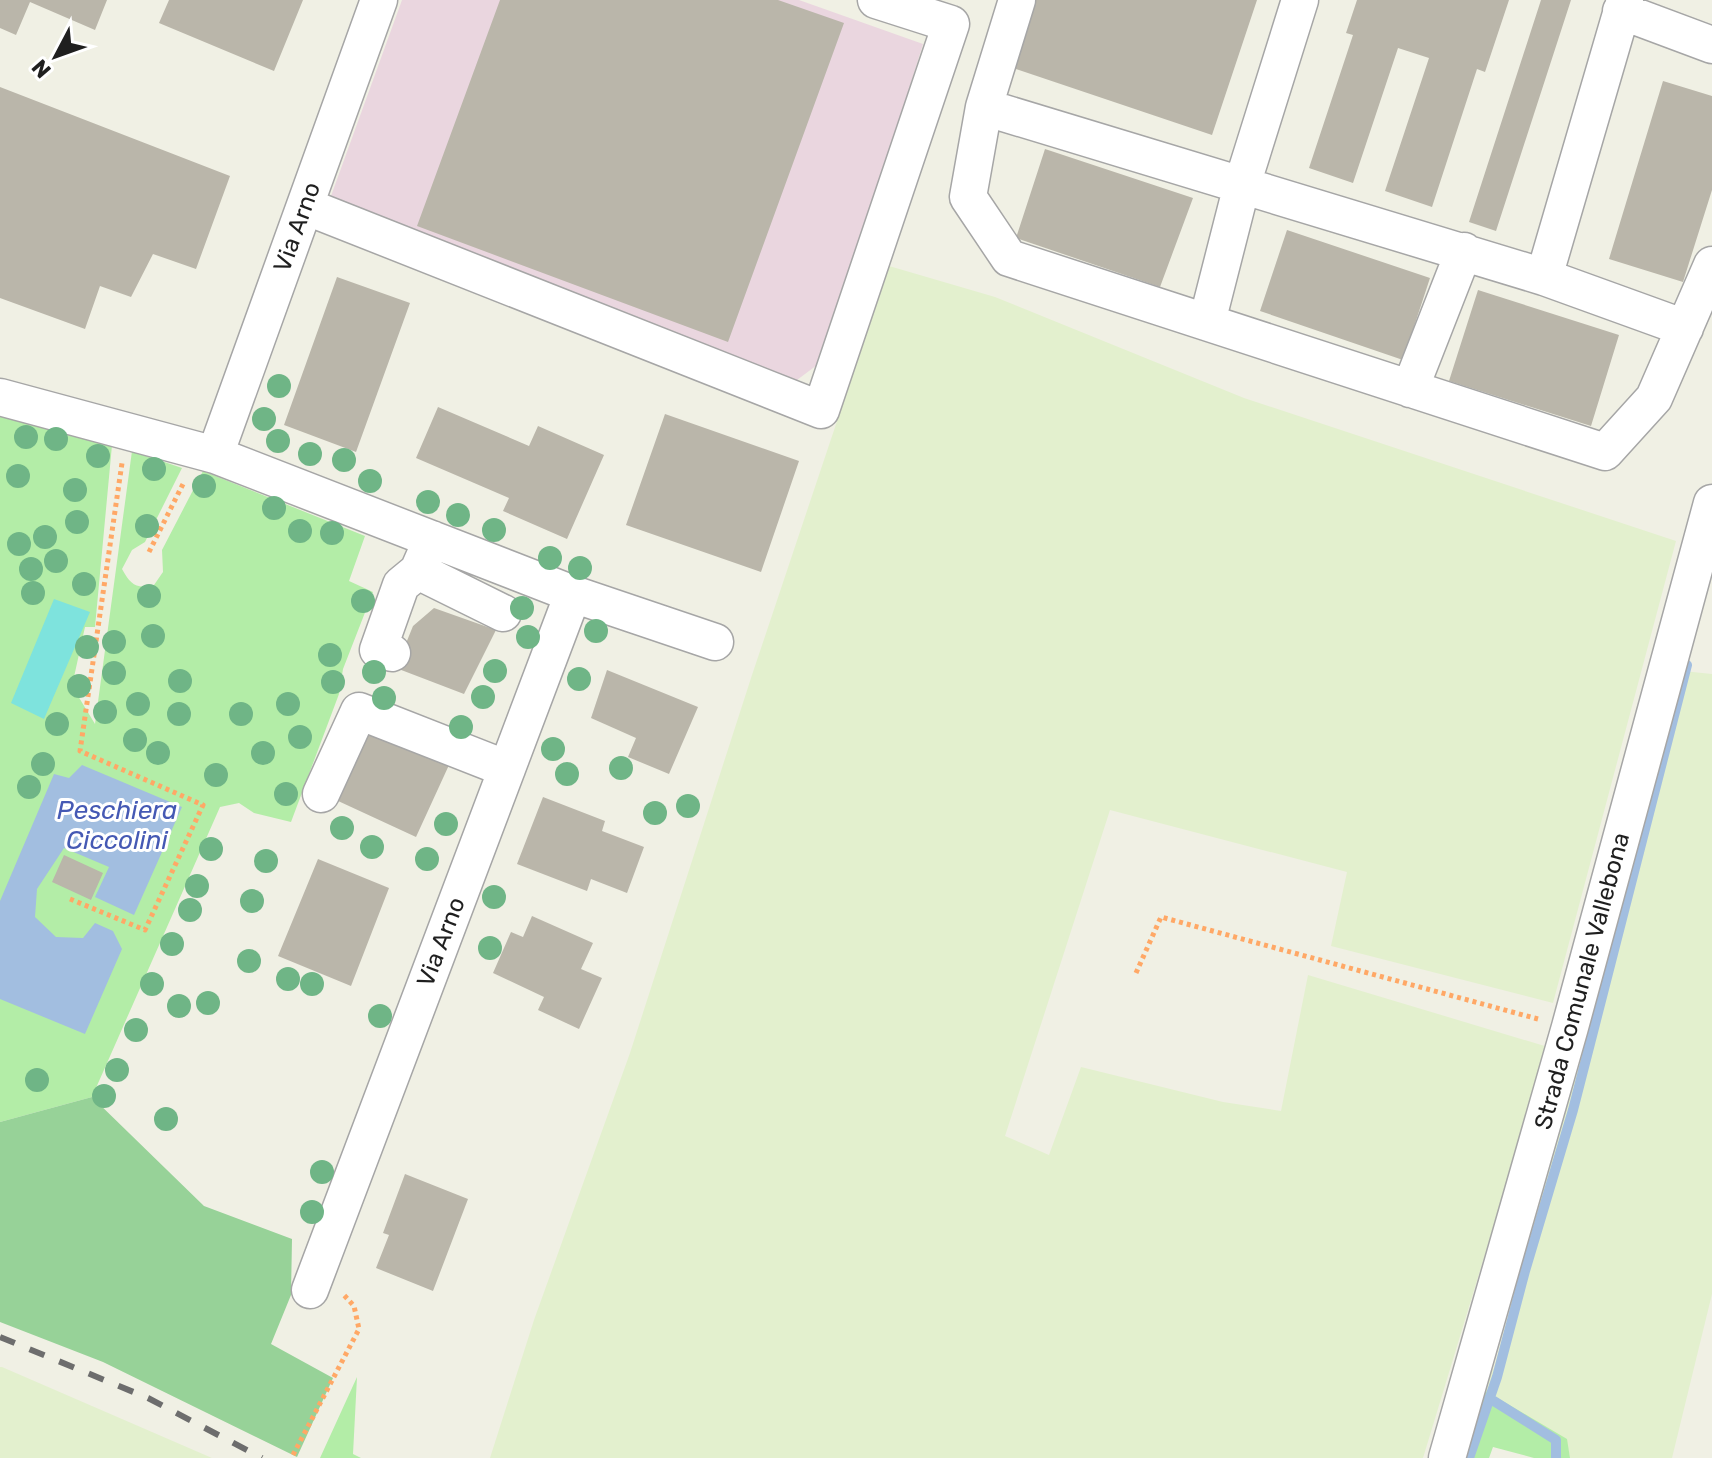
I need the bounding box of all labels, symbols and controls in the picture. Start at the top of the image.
north arrow [16,16,96,96]
text: N [26,54,57,84]
street label: Via Arno [268,178,326,276]
water label: Peschiera Ciccolini [57,795,177,856]
street label: Strada Comunale Vallebona [1529,829,1635,1133]
street label: Via Arno [411,893,471,991]

